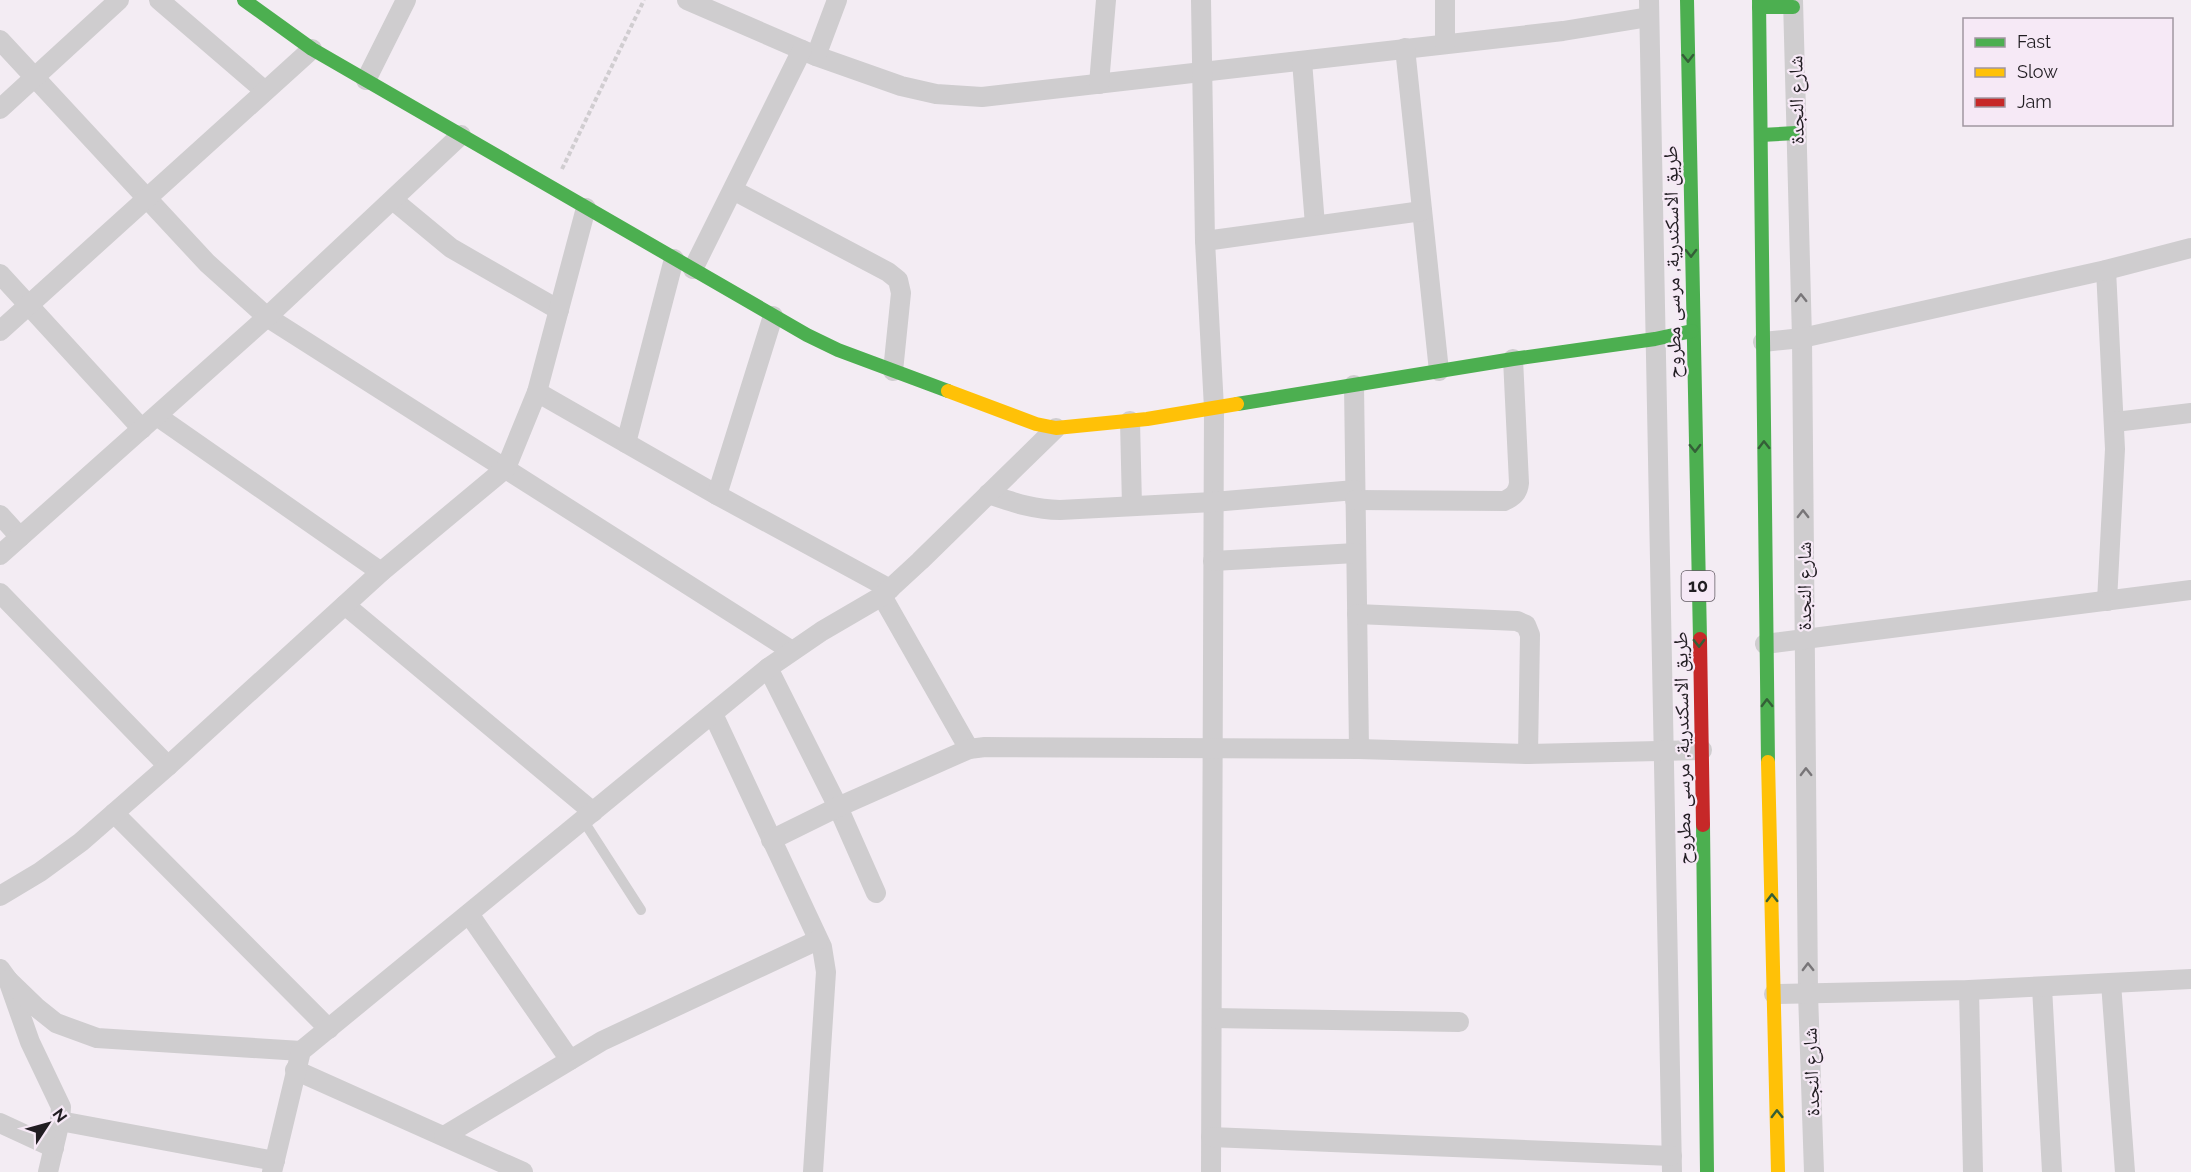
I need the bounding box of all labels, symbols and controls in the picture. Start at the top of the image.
legend [1963,18,2173,126]
text: Fast [2017,31,2051,52]
one-way arrow [1681,54,1694,63]
street label: شارع النجدة [1783,55,1810,145]
text: Slow [2017,61,2058,82]
text: Jam [2017,91,2052,112]
street label: طريق الاسكندرية, مرسى مطروح [1658,145,1687,379]
one-way arrow [1685,249,1697,258]
one-way arrow [1794,293,1807,302]
one-way arrow [1757,440,1770,449]
one-way arrow [1689,444,1701,453]
one-way arrow [1797,509,1809,518]
street label: شارع النجدة [1792,542,1817,630]
road number: 10 [1682,571,1714,601]
street label: طريق الاسكندرية, مرسى مطروح [1668,631,1697,865]
one-way arrow [1693,639,1706,648]
one-way arrow [1761,698,1773,707]
one-way arrow [1800,767,1812,776]
one-way arrow [1766,893,1778,902]
one-way arrow [1802,962,1814,971]
street label: شارع النجدة [1797,1027,1826,1117]
north arrow [18,1094,78,1154]
text: N [48,1105,71,1126]
one-way arrow [1770,1109,1783,1118]

